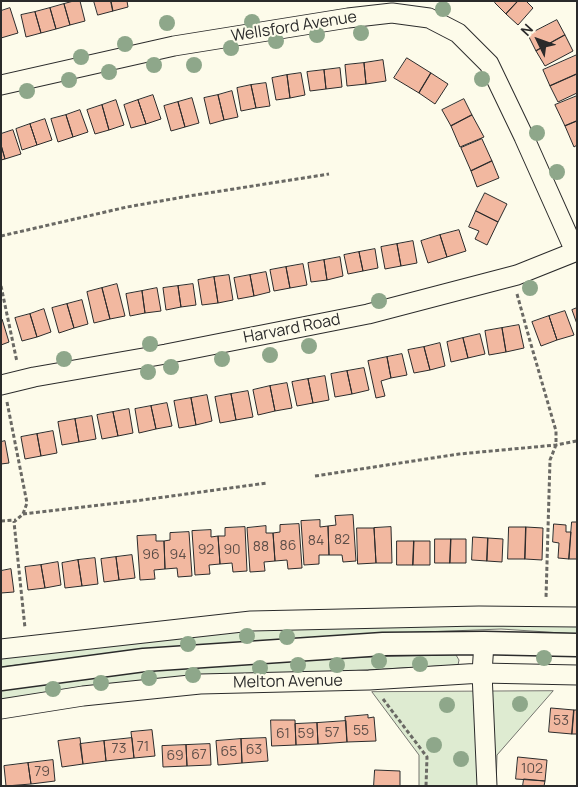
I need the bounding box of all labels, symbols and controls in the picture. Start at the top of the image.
street label: Wellsford Avenue [230,8,358,46]
north arrow [513,15,563,65]
text: N [516,20,537,40]
street label: Harvard Road [242,310,342,348]
house number: 82 [334,532,350,548]
house number: 84 [308,533,324,549]
house number: 86 [280,538,296,554]
house number: 88 [253,539,269,555]
house number: 92 [198,542,214,558]
house number: 90 [223,542,241,558]
house number: 96 [142,547,160,563]
house number: 94 [170,547,186,563]
street label: Melton Avenue [233,671,343,693]
house number: 53 [553,713,569,729]
house number: 55 [353,723,369,739]
house number: 57 [324,725,340,741]
house number: 61 [276,726,290,742]
house number: 59 [298,726,314,742]
house number: 71 [137,739,149,755]
house number: 73 [112,741,126,757]
house number: 63 [246,742,262,758]
house number: 65 [221,744,237,760]
house number: 67 [191,747,207,763]
house number: 69 [166,748,184,764]
house number: 102 [521,761,543,777]
house number: 79 [34,764,50,780]

